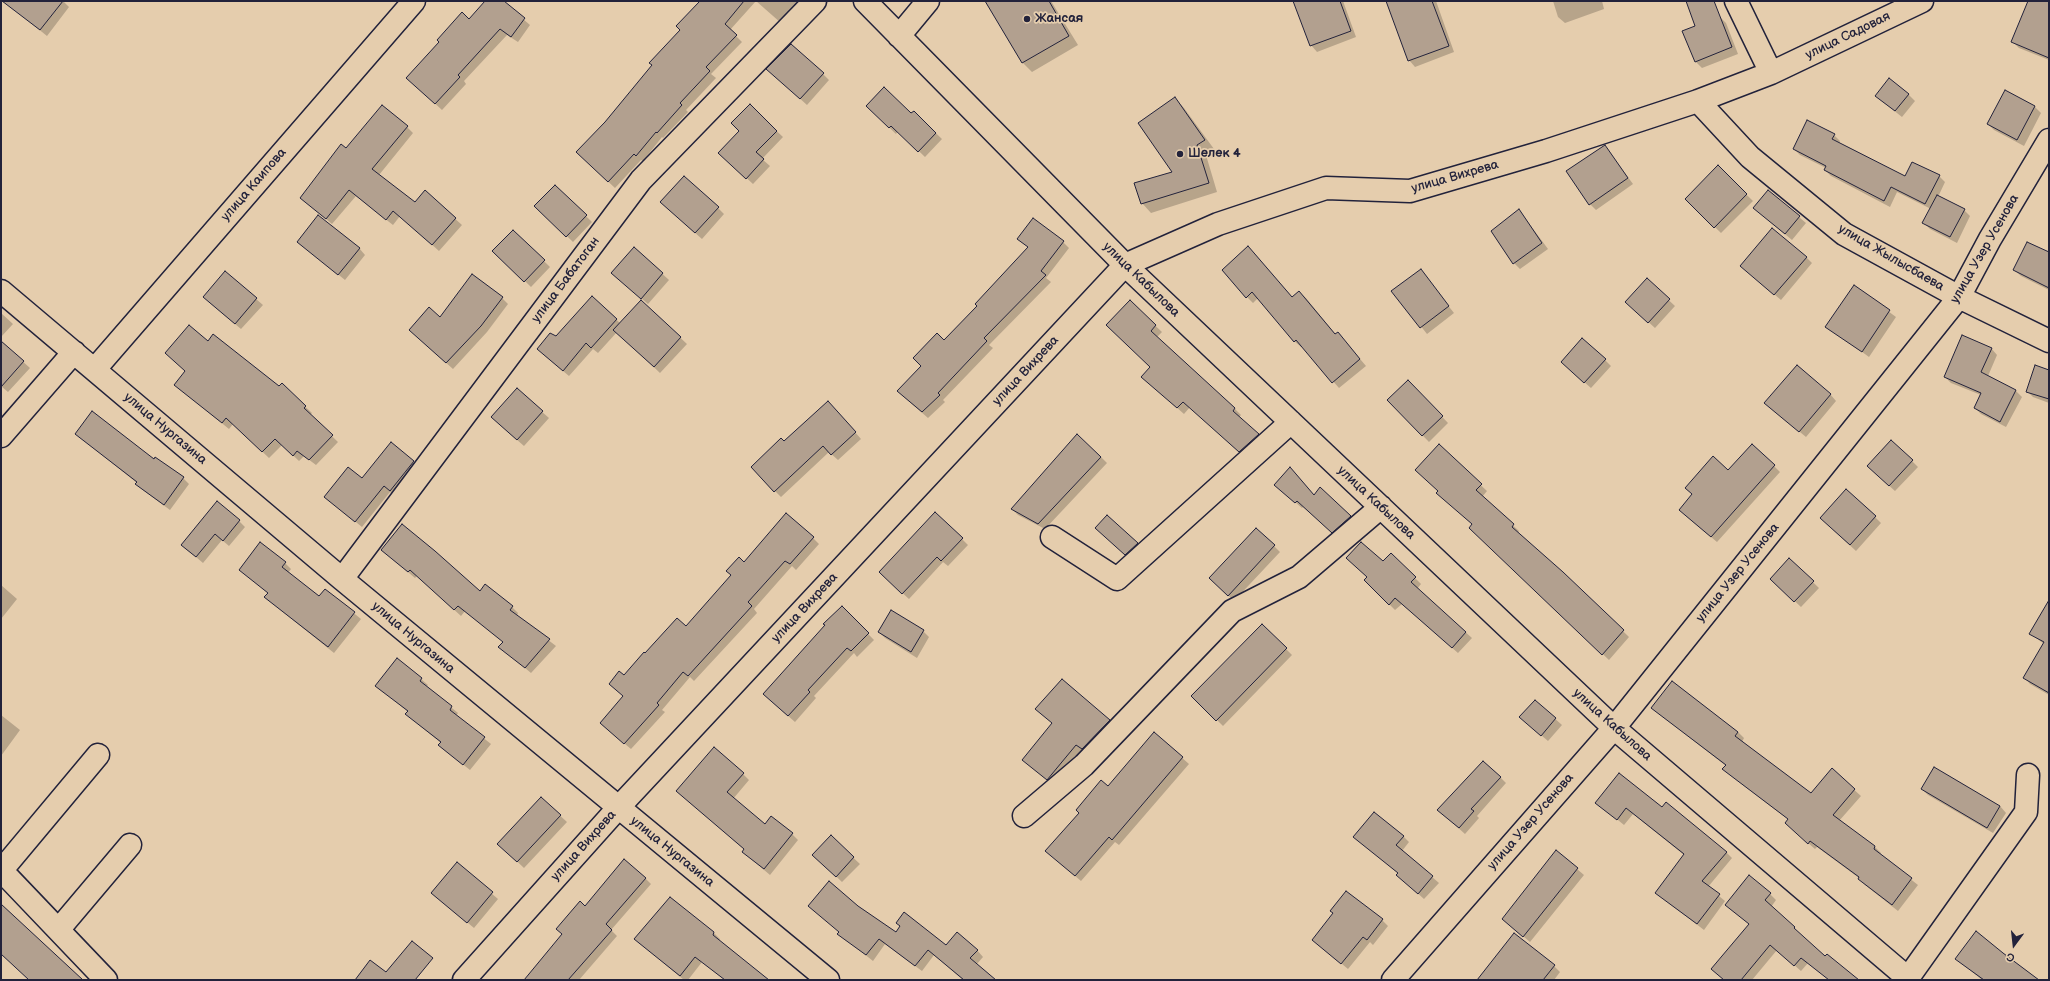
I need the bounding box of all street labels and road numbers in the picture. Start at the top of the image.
street label: улица Садовая [1803,9,1893,63]
street label: улица Каипова [218,145,290,225]
street label: улица Вихрева [1410,157,1500,197]
street label: улица Узер Усенова [1947,192,2023,306]
street label: улица Жылысбаева [1835,221,1947,295]
street label: улица Бабатоган [529,234,603,326]
street label: улица Кабылова [1099,239,1183,321]
street label: улица Вихрева [990,333,1062,409]
street label: улица Нургазина [120,390,210,468]
street label: улица Кабылова [1334,463,1418,543]
street label: улица Узер Усенова [1693,520,1783,626]
street label: улица Вихрева [769,570,841,646]
street label: улица Нургазина [368,599,458,677]
street label: улица Кабылова [1569,686,1655,764]
street label: улица Узер Усенова [1485,770,1577,874]
street label: улица Вихрева [548,807,620,885]
street label: улица Нургазина [627,813,717,891]

